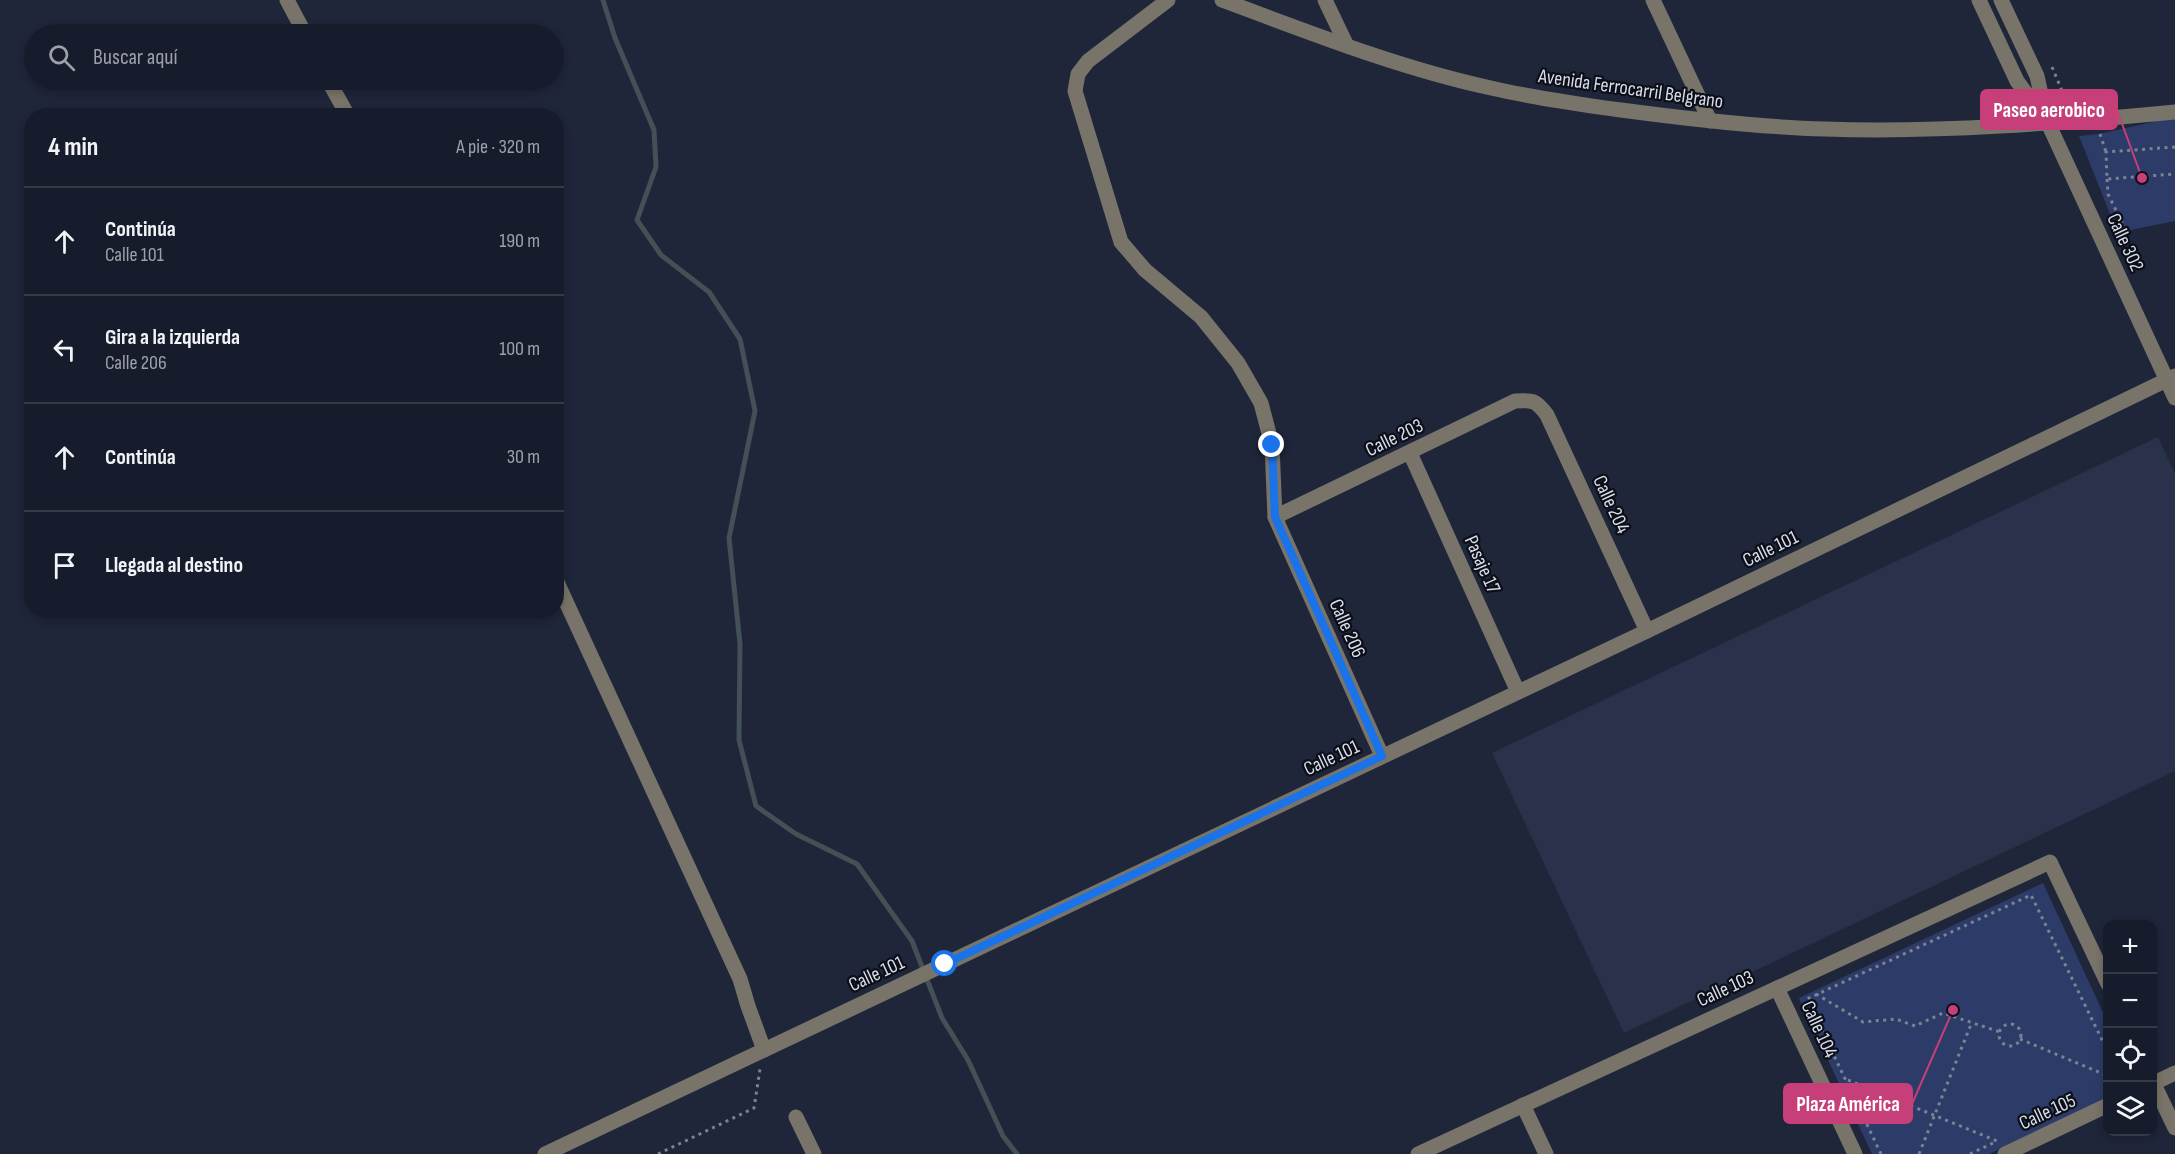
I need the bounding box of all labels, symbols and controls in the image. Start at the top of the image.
search box [24,24,564,90]
icon: search [45,41,78,74]
text: Buscar aquí [93,44,178,71]
street label: Avenida Ferrocarril Belgrano [1536,64,1725,114]
callout: Paseo aerobico [1981,90,2117,129]
text: Paseo aerobico [1993,98,2105,123]
text: 4 min [48,132,98,163]
text: A pie · 320 m [456,135,540,159]
street label: Calle 302 [2101,210,2149,275]
text: Continúa [105,216,176,243]
icon: ahead [48,225,81,258]
text: 190 m [499,229,540,253]
text: Calle 101 [105,243,164,267]
text: Gira a la izquierda [105,324,240,351]
icon: left [48,333,81,366]
text: 100 m [499,337,540,361]
text: Calle 206 [105,351,167,375]
street label: Calle 203 [1362,414,1427,462]
route end [1258,431,1284,457]
icon: ahead [48,441,81,474]
text: Continúa [105,444,176,471]
text: 30 m [507,445,540,469]
street label: Calle 204 [1587,472,1635,537]
street label: Calle 101 [1739,525,1802,573]
street label: Pasaje 17 [1459,532,1505,597]
icon: arrive [48,549,81,582]
text: Llegada al destino [105,552,243,579]
street label: Calle 206 [1324,595,1371,661]
street label: Calle 101 [1300,735,1363,781]
map controls [2103,920,2157,1136]
button: + [2103,920,2157,974]
route start [931,950,957,976]
street label: Calle 101 [845,951,908,997]
street label: Calle 103 [1693,965,1758,1012]
button: − [2103,974,2157,1028]
street label: Calle 104 [1796,997,1843,1062]
button: locate [2103,1028,2157,1082]
button: layers [2103,1082,2157,1136]
callout: Plaza América [1784,1084,1912,1123]
street label: Calle 105 [2015,1088,2080,1135]
text: Plaza América [1796,1092,1900,1117]

